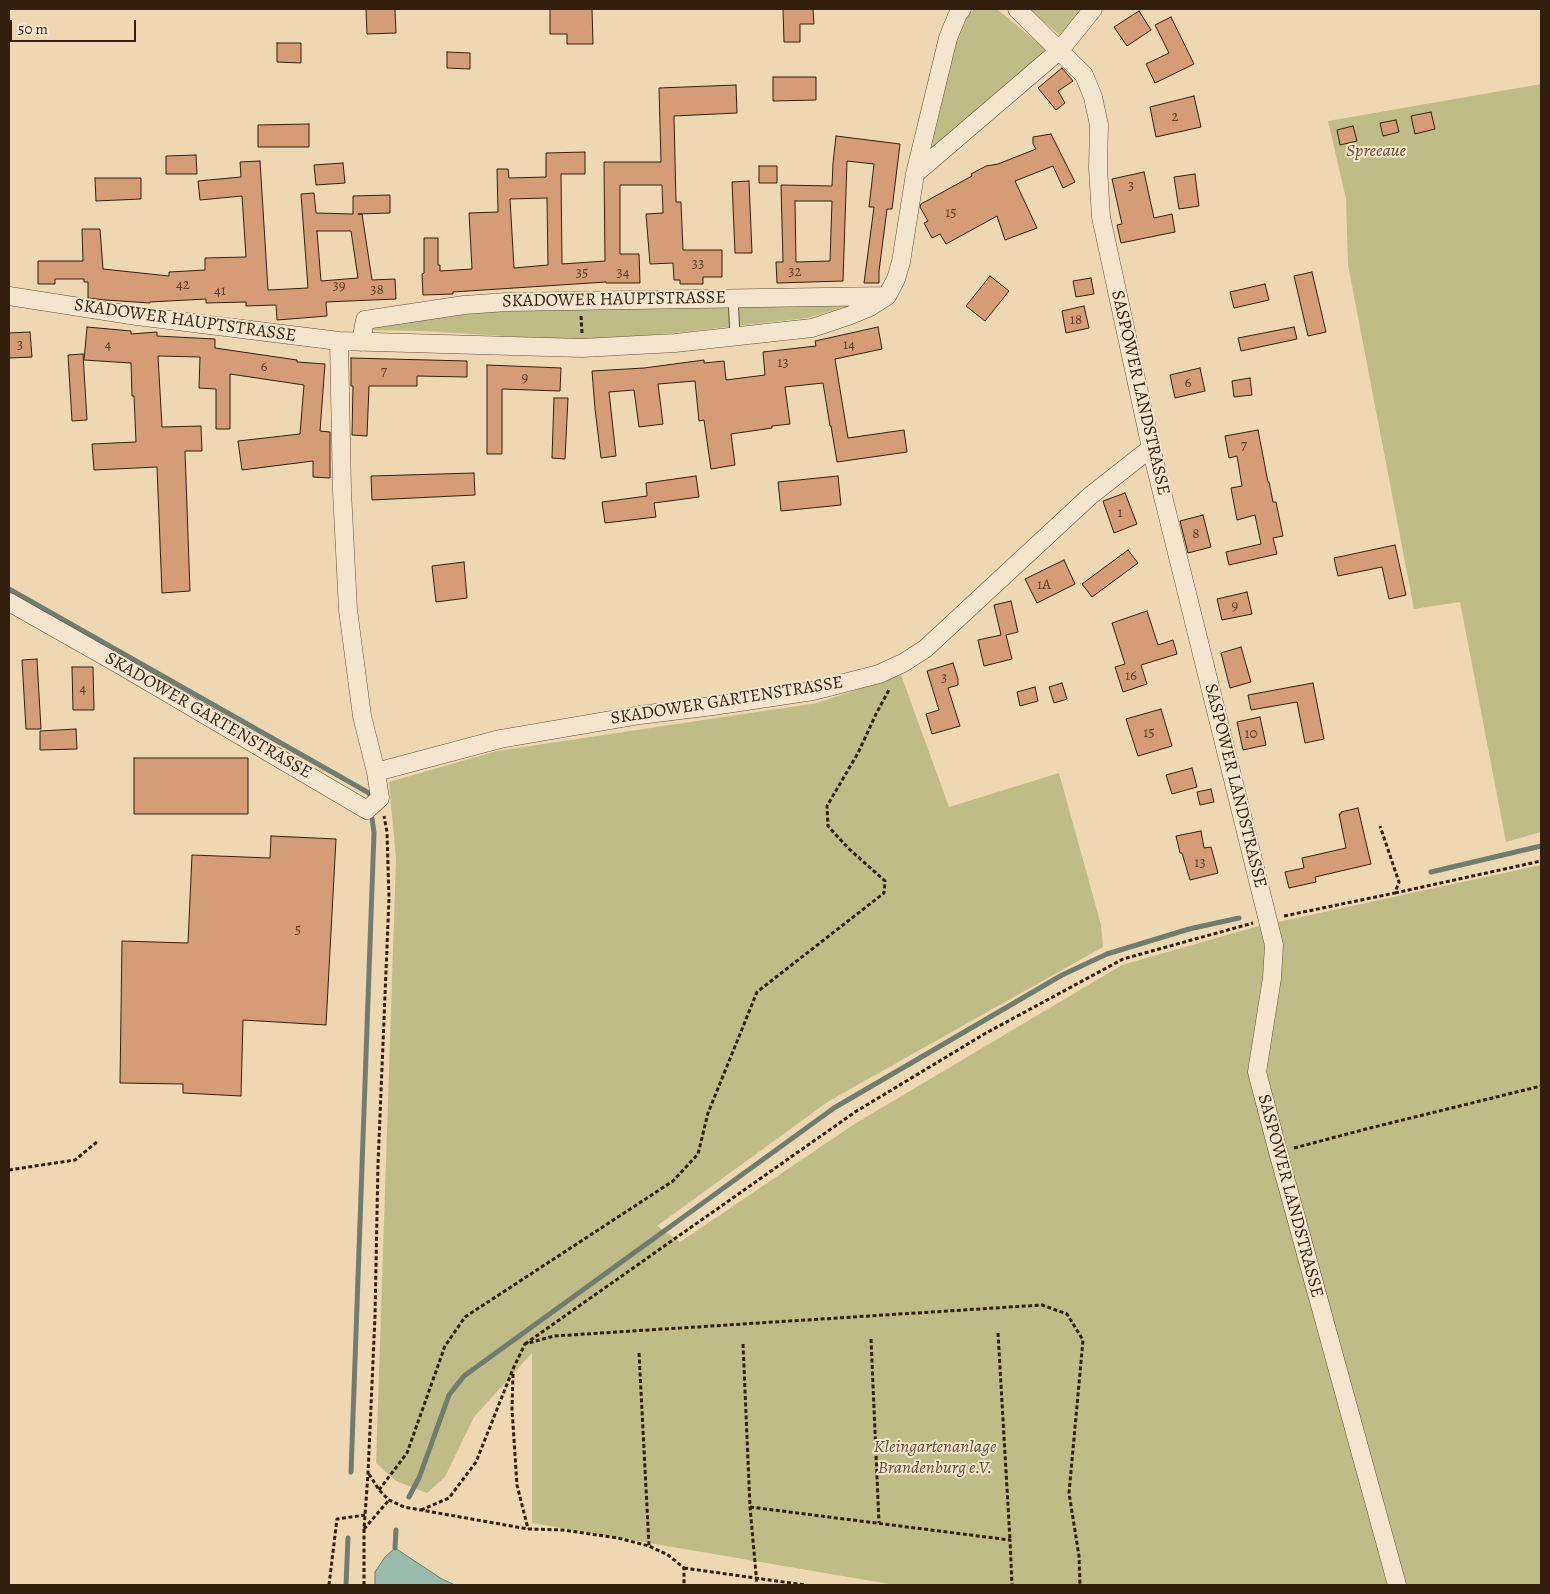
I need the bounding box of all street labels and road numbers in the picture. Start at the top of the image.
street label: SKADOWER HAUPTSTRASSE [502,287,726,313]
street label: SASPOWER LANDSTRASSE [1106,288,1174,498]
street label: SKADOWER HAUPTSTRASSE [73,295,297,347]
street label: SKADOWER GARTENSTRASSE [101,648,315,784]
street label: SKADOWER GARTENSTRASSE [609,672,845,730]
street label: SASPOWER LANDSTRASSE [1199,682,1271,890]
street label: SASPOWER LANDSTRASSE [1252,1092,1328,1300]

